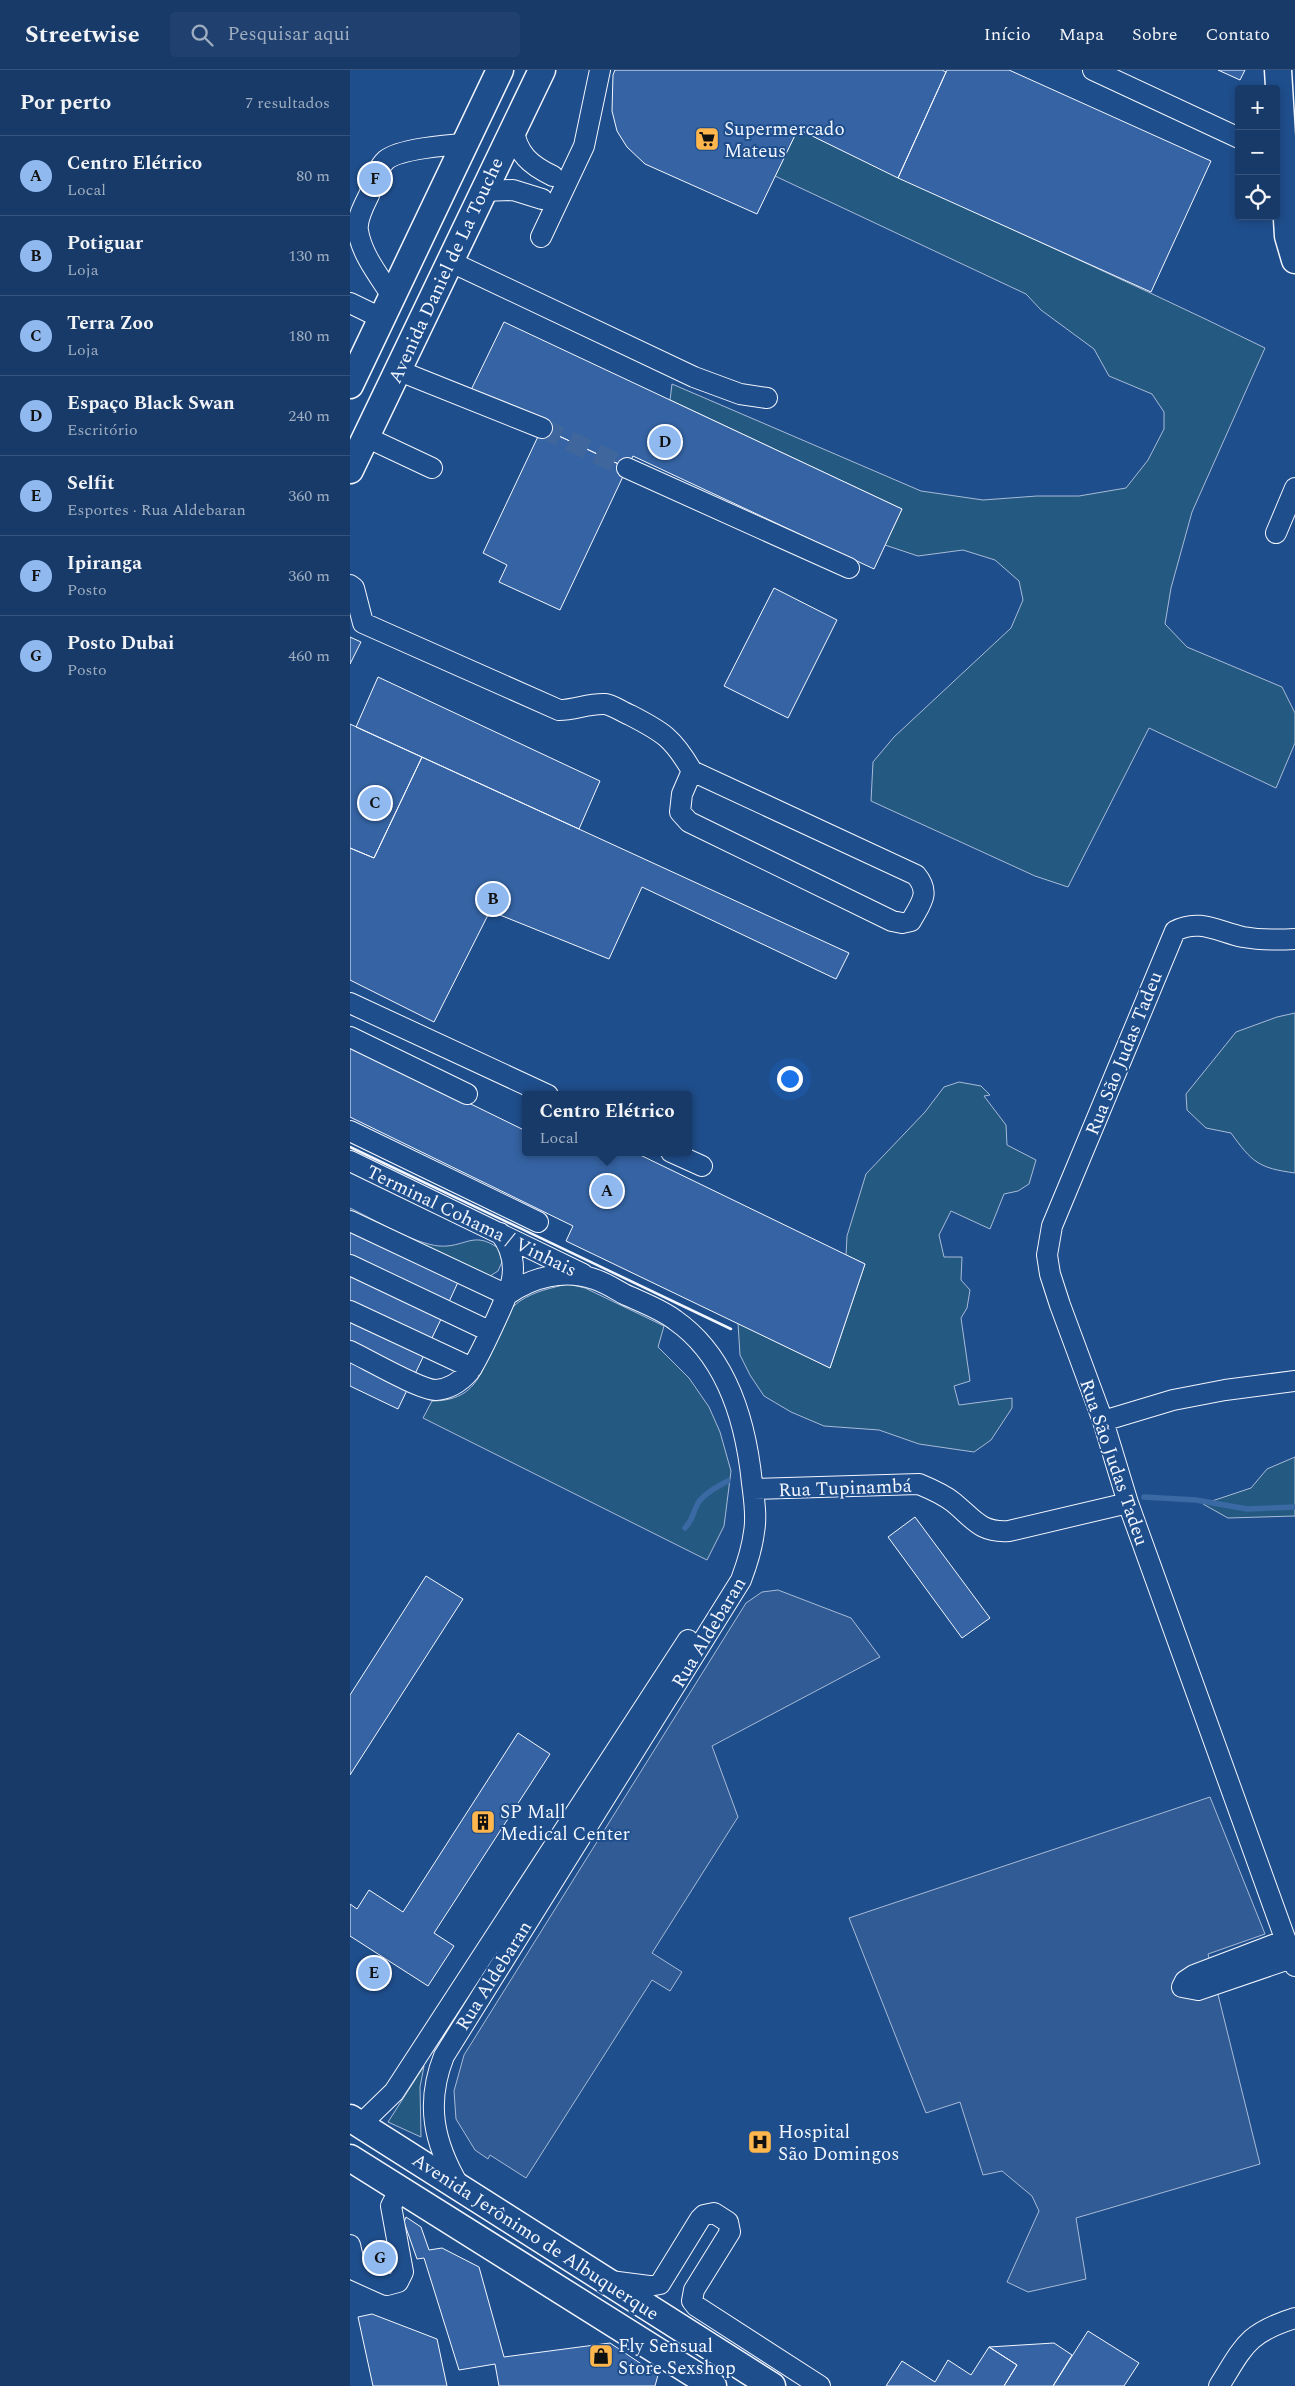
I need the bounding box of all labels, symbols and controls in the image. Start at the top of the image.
search box [170,12,520,57]
text: Streetwise [25,17,140,53]
text: Pesquisar aqui [228,20,350,49]
icon: search [188,21,216,49]
text: Início [984,21,1031,48]
text: Mapa [1059,21,1104,48]
text: Sobre [1132,21,1177,48]
text: Contato [1205,21,1270,48]
map controls [1235,85,1280,220]
button: + [1235,85,1280,130]
text: Por perto [20,87,111,119]
text: 7 resultados [245,91,330,115]
place label: Supermercado Mateus [724,115,845,166]
supermarket icon: Supermercado Mateus [694,126,720,152]
button: − [1235,130,1280,175]
text: Centro Elétrico [67,149,202,178]
street label: Avenida Daniel de La Touche [381,153,512,389]
pin: F [359,160,391,198]
text: A [30,164,42,188]
text: 80 m [296,164,330,188]
button: locate [1235,175,1280,220]
text: Local [67,178,106,202]
text: Potiguar [67,229,143,258]
text: B [30,244,42,268]
text: 130 m [288,244,330,268]
text: Loja [67,258,99,282]
text: Terra Zoo [67,309,154,338]
text: C [30,324,42,348]
text: 180 m [288,324,330,348]
text: Loja [67,338,99,362]
text: Espaço Black Swan [67,389,235,418]
text: D [30,404,42,428]
text: 240 m [288,404,330,428]
text: Escritório [67,418,138,442]
pin: D [649,423,681,461]
text: Selfit [67,469,114,498]
text: E [31,484,41,508]
text: 360 m [288,484,330,508]
text: Esportes · Rua Aldebaran [67,498,246,522]
text: Ipiranga [67,549,142,578]
text: F [31,564,41,588]
text: 360 m [288,564,330,588]
text: Posto [67,578,107,602]
text: Posto Dubai [67,629,174,658]
text: G [30,644,42,668]
text: 460 m [288,644,330,668]
text: Posto [67,658,107,682]
pin: C [359,784,391,822]
pin: B [477,880,509,918]
street label: Rua São Judas Tadeu [1078,967,1171,1140]
your location [777,1066,803,1092]
popup [522,1091,692,1156]
text: Centro Elétrico [539,1097,675,1126]
text: Local [539,1126,578,1150]
street label: Terminal Cohama / Vinhais [361,1158,581,1285]
pin: A [591,1172,623,1210]
street label: Rua São Judas Tadeu [1071,1375,1156,1550]
street label: Rua Tupinambá [778,1472,913,1505]
street label: Rua Aldebaran [665,1572,754,1694]
place label: SP Mall Medical Center [500,1798,631,1849]
building icon: SP Mall Medical Center [470,1809,496,1835]
street label: Rua Aldebaran [449,1915,540,2036]
pin: E [358,1954,390,1992]
place label: Hospital São Domingos [778,2118,900,2169]
hospital icon: Hospital São Domingos [747,2129,773,2155]
street label: Avenida Jerônimo de Albuquerque [406,2146,665,2328]
pin: G [364,2239,396,2277]
place label: Fly Sensual Store Sexshop [618,2332,736,2383]
shop icon: Fly Sensual Store Sexshop [588,2343,614,2369]

